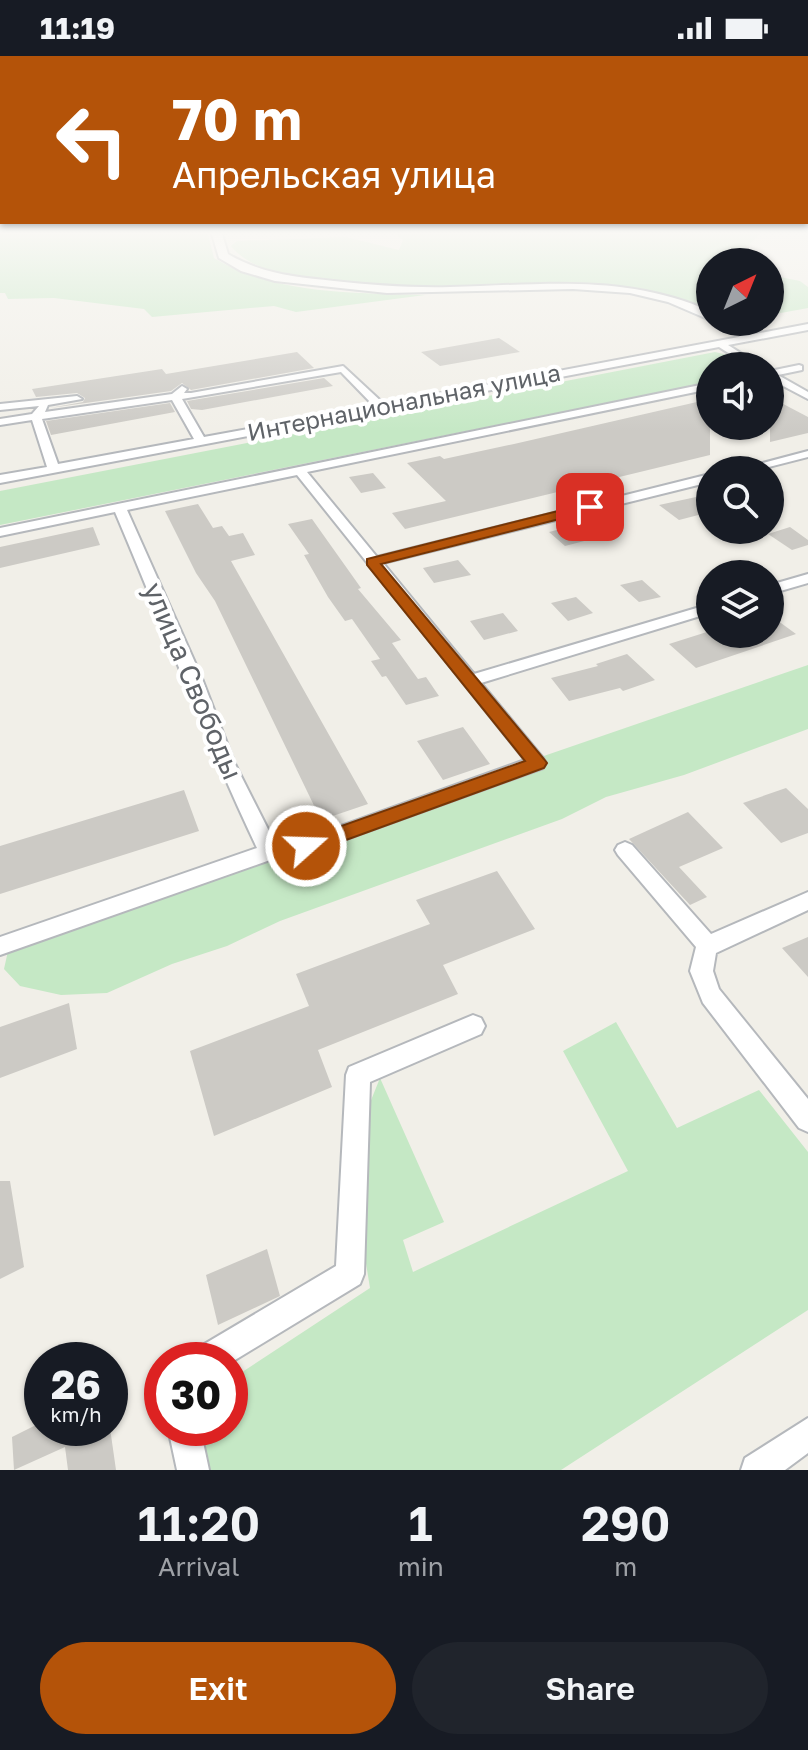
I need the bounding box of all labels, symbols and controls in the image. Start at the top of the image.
text: 11:19 [40,10,115,46]
text: 70 m [172,85,302,152]
icon: left [40,88,144,192]
text: Апрельская улица [172,153,496,196]
north arrow [696,248,784,336]
map controls [696,248,784,648]
button: sound [696,352,784,440]
street label: Интернациональная улица [245,357,563,446]
button: search [696,456,784,544]
pin [556,473,624,541]
icon: arrive [568,485,612,529]
button: layers [696,560,784,648]
street label: улица Свободы [137,577,250,784]
position arrow [264,804,348,888]
speed limit sign: 30 [144,1342,248,1446]
text: 26 [51,1360,101,1408]
text: km/h [51,1402,101,1426]
text: 11:20 [137,1494,260,1552]
text: 1 [409,1494,433,1552]
text: 290 [581,1494,671,1552]
text: Arrival [158,1551,240,1582]
text: min [398,1551,444,1582]
text: m [614,1551,637,1582]
button: Exit [40,1642,396,1734]
button: Share [412,1642,768,1734]

